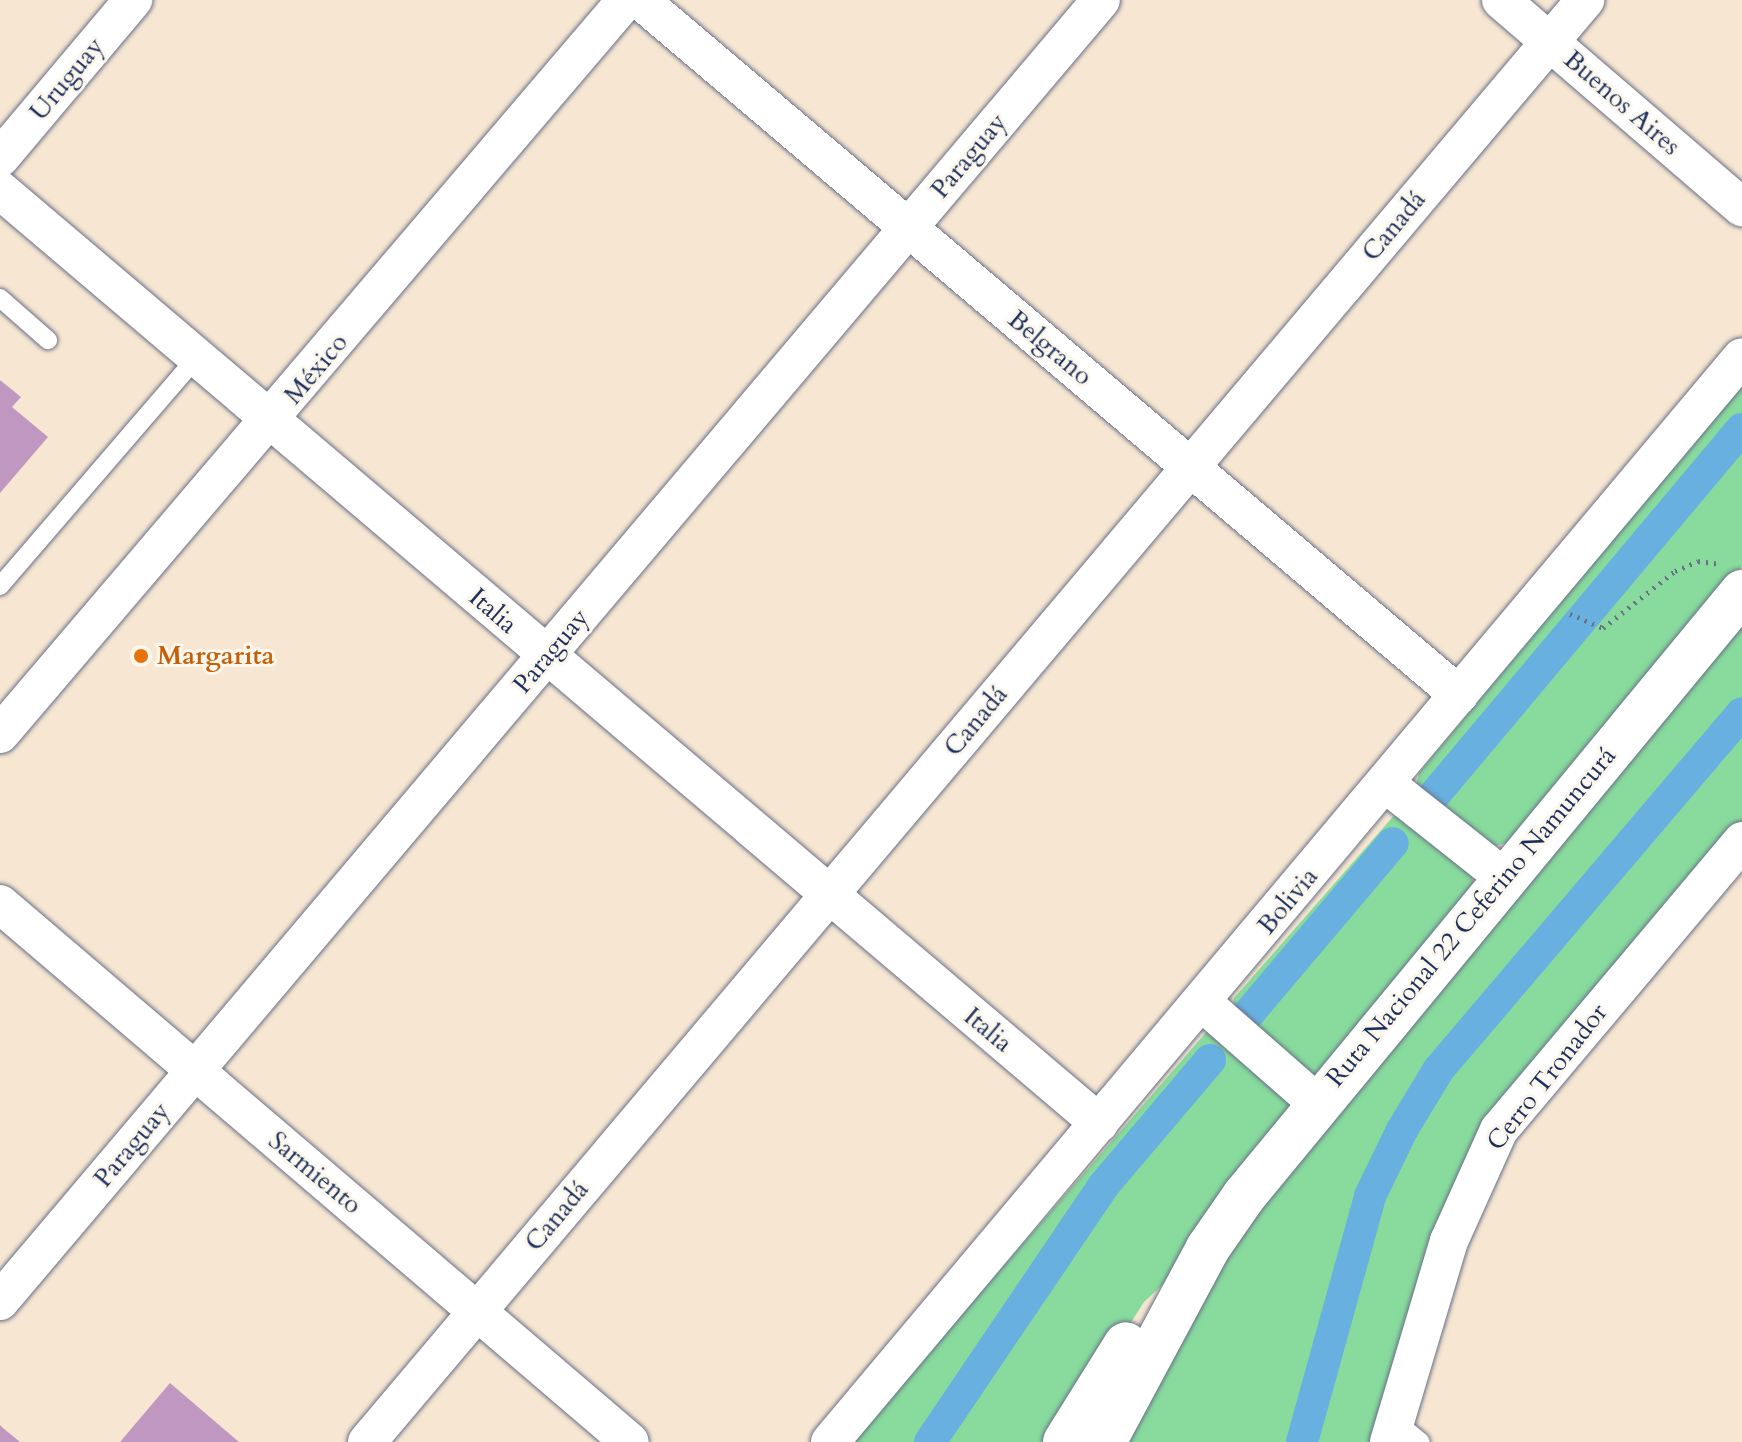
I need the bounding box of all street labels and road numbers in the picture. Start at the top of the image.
street label: Uruguay [23,31,111,127]
street label: Buenos Aires [1557,44,1687,162]
street label: Paraguay [925,107,1013,205]
street label: Canadá [1356,184,1432,268]
street label: Belgrano [1002,304,1098,392]
street label: México [278,327,354,411]
street label: Italia [463,582,523,640]
street label: Paraguay [507,602,595,700]
street label: Canadá [938,679,1014,763]
street label: Ruta Nacional 22 Ceferino Namuncurá [1320,741,1622,1093]
street label: Bolivia [1251,861,1325,941]
street label: Cerro Tronador [1480,997,1614,1157]
street label: Italia [957,1001,1019,1059]
street label: Paraguay [88,1096,176,1194]
street label: Sarmiento [262,1125,368,1221]
street label: Canadá [519,1174,595,1258]

